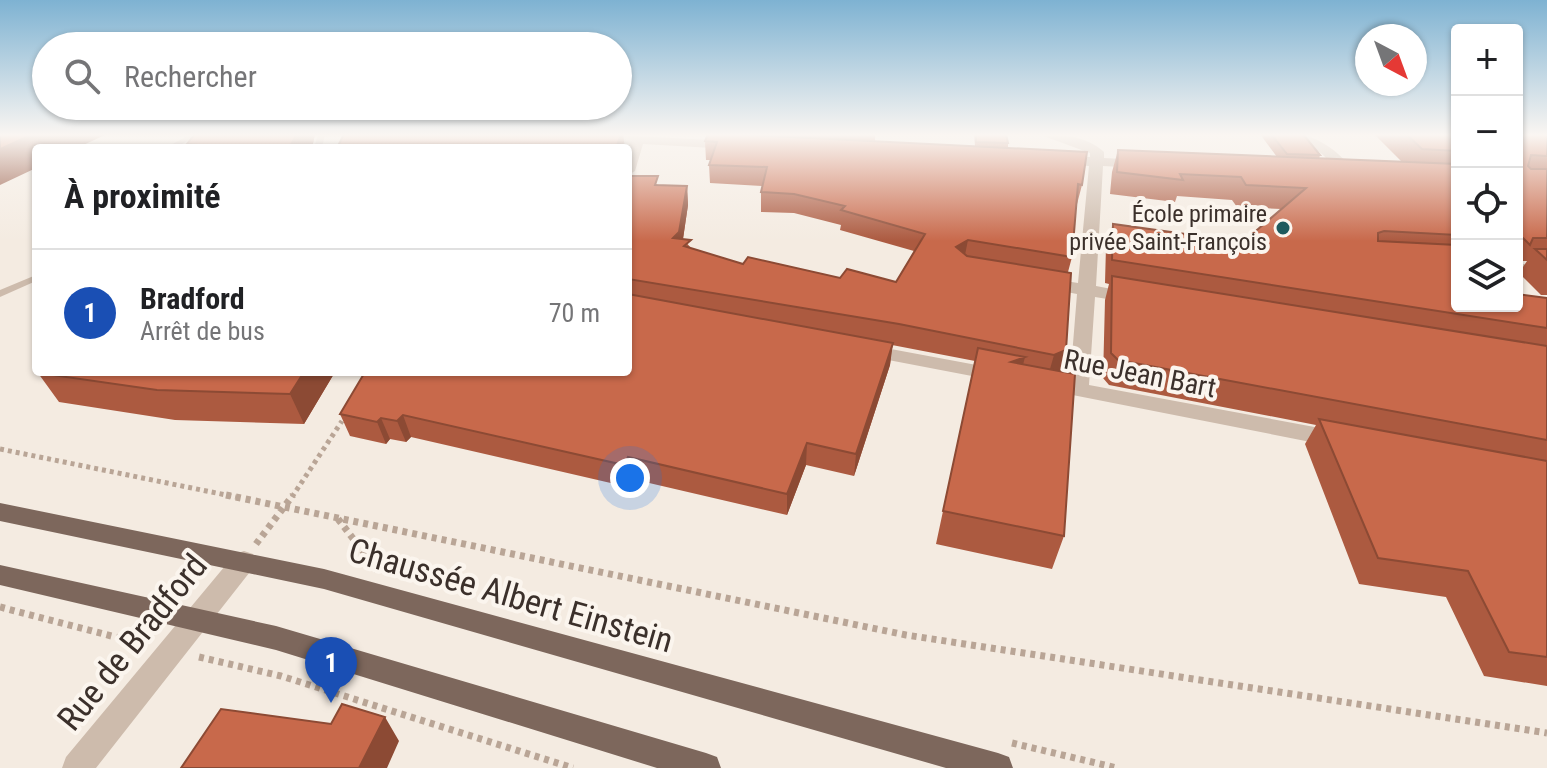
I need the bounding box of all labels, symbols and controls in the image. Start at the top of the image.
north arrow [1355,24,1427,96]
map controls [1451,24,1523,312]
button: + [1451,24,1523,96]
search box [32,32,632,120]
icon: search [60,54,104,98]
text: Rechercher [124,59,257,94]
button: − [1451,96,1523,168]
button: locate [1451,168,1523,240]
text: À proximité [64,176,221,216]
place label: École primaire privée Saint-François [1069,200,1267,256]
marker: École primaire privée Saint-François [1274,219,1292,237]
button: layers [1451,240,1523,312]
text: Bradford [140,281,245,316]
text: 1 [83,298,97,328]
text: 70 m [549,298,600,328]
text: Arrêt de bus [140,316,265,346]
street label: Rue Jean Bart [1061,343,1219,404]
your location [610,458,650,498]
street label: Chaussée Albert Einstein [344,530,678,660]
street label: Rue de Bradford [49,546,215,738]
pin: 1 [305,637,357,703]

